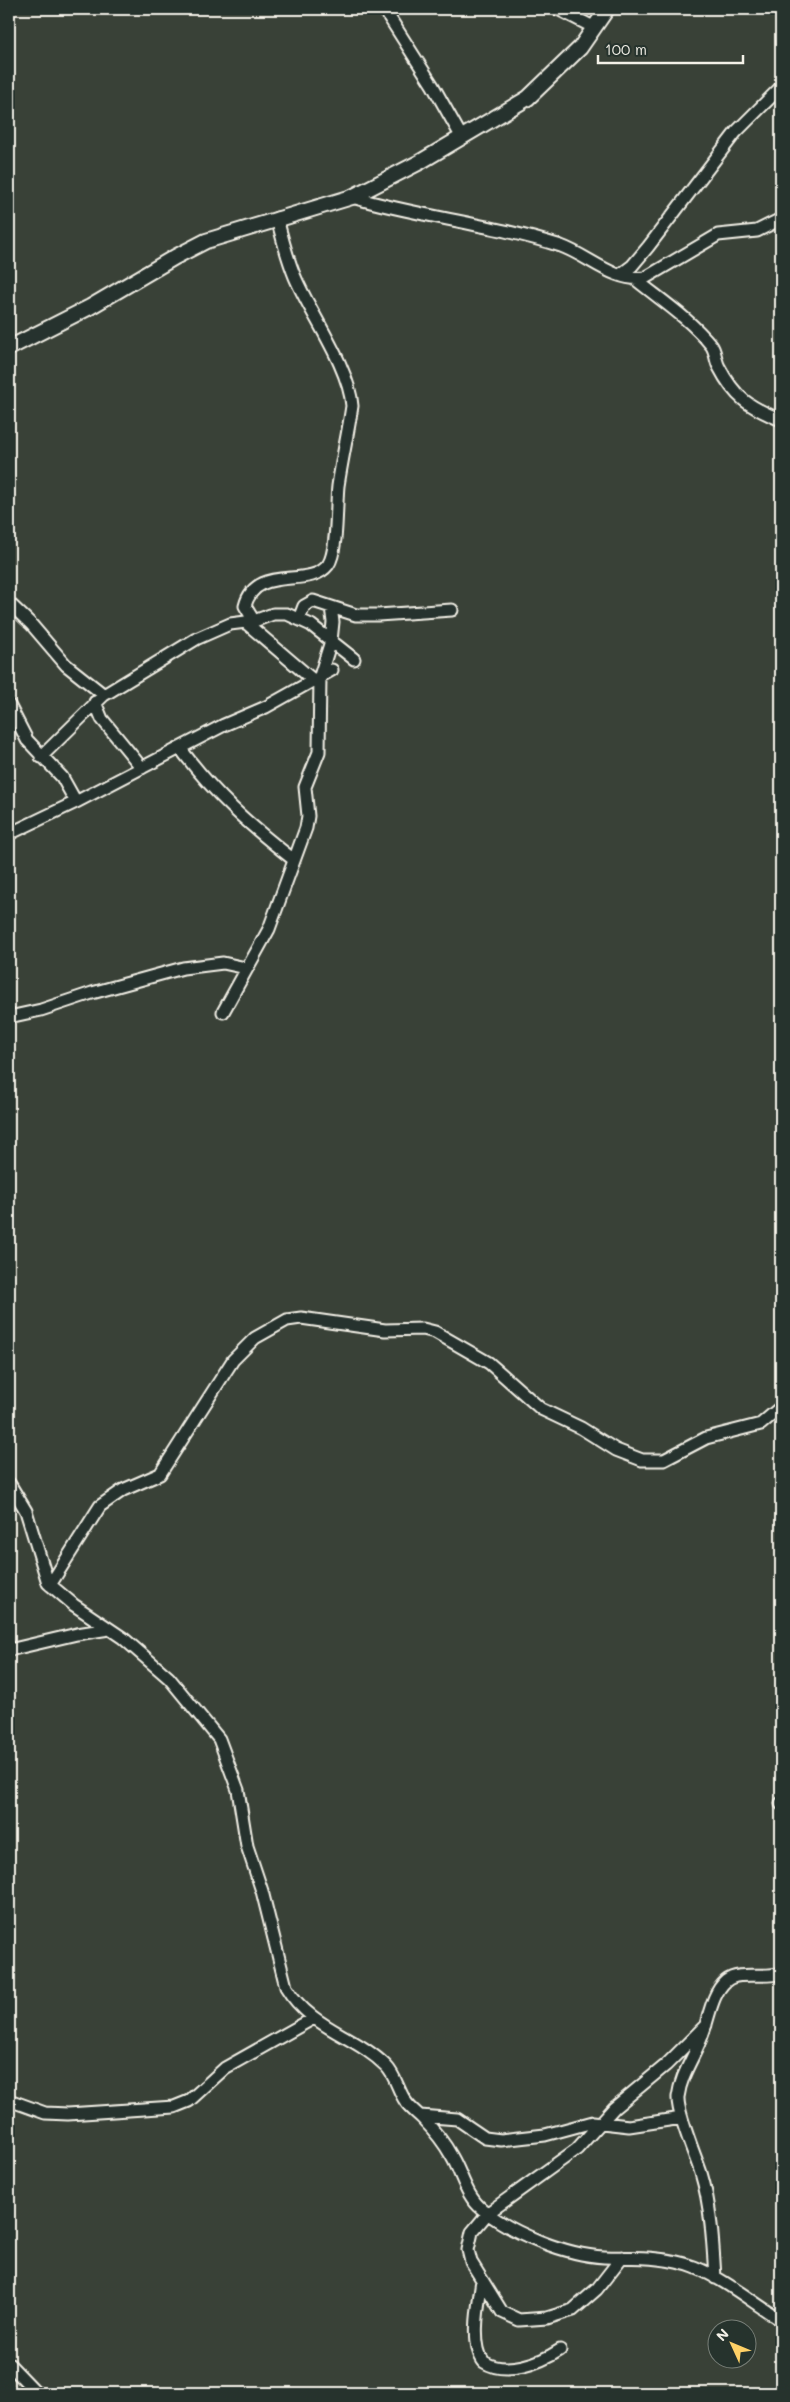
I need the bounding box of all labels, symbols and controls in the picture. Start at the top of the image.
scale bar [598,32,742,64]
text: 100 m [605,39,647,59]
north arrow [708,2320,758,2370]
text: N [712,2324,733,2345]

